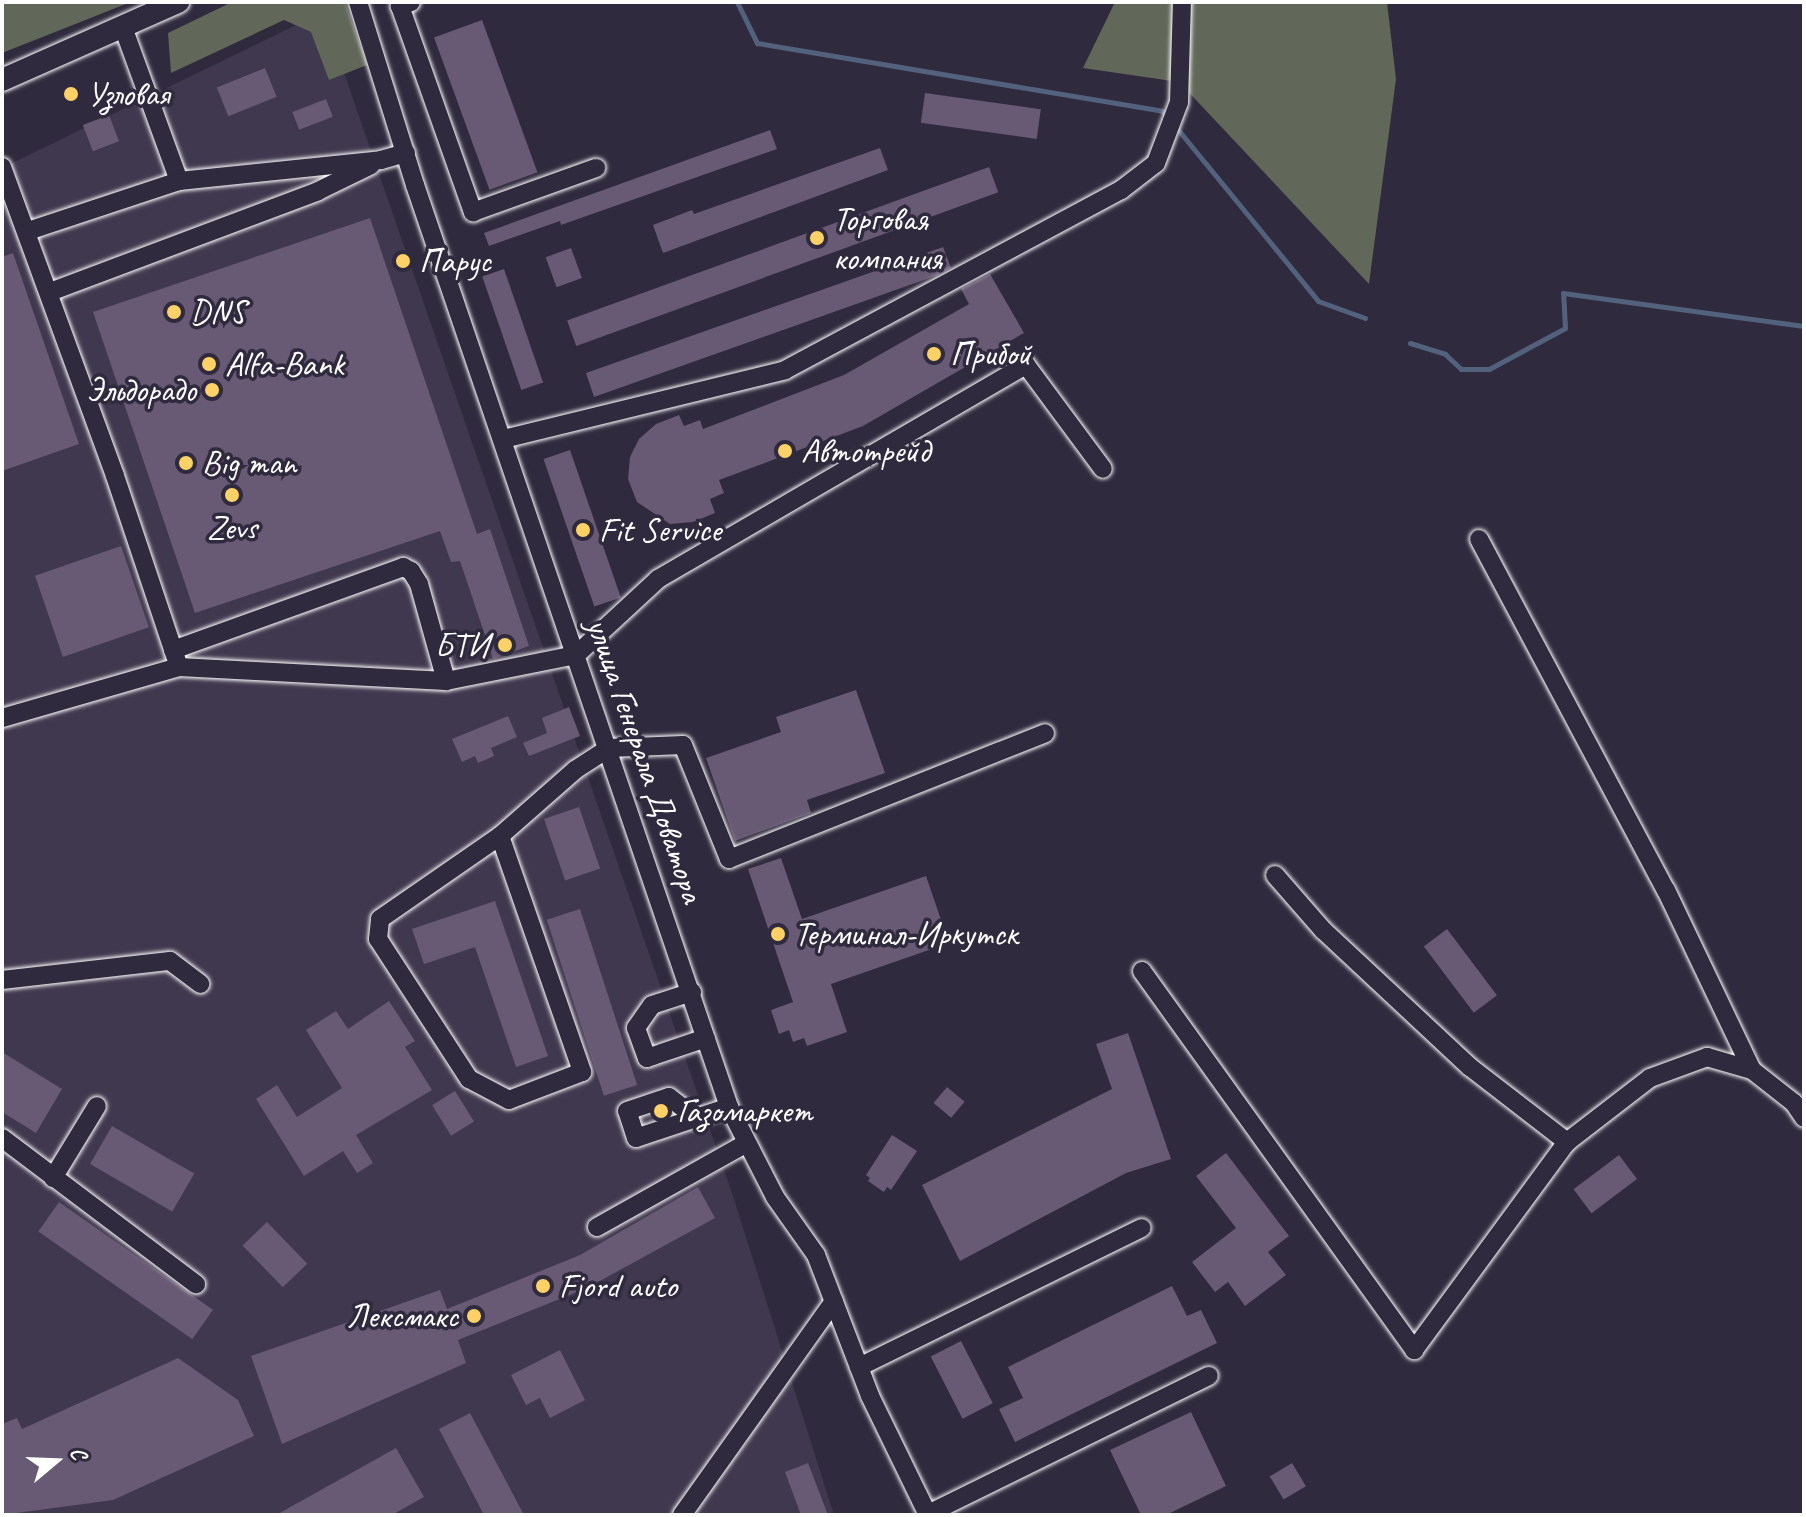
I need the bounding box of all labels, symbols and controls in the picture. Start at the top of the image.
place label: Узловая [87,74,169,114]
marker: Узловая [62,85,80,103]
place label: Торговая компания [833,198,942,278]
marker: Торговая компания [808,229,826,247]
place label: Парус [419,241,491,281]
marker: Парус [394,252,412,270]
place label: DNS [190,292,245,332]
marker: DNS [165,303,183,321]
place label: Прибой [950,334,1031,374]
place label: Alfa-Bank [225,344,344,384]
marker: Прибой [925,345,943,363]
marker: Alfa-Bank [200,355,218,373]
place label: Эльдорадо [86,370,196,410]
marker: Эльдорадо [203,381,221,399]
place label: Автотрейд [801,431,930,471]
marker: Автотрейд [776,442,794,460]
place label: Big man [202,443,296,483]
marker: Big man [177,454,195,472]
marker: Zevs [223,486,241,504]
place label: Zevs [207,508,257,548]
place label: Fit Service [599,510,721,550]
marker: Fit Service [574,521,592,539]
street label: улица Генерала Доватора [577,610,715,910]
place label: БТИ [435,625,489,665]
marker: БТИ [496,636,514,654]
place label: Терминал-Иркутск [794,914,1018,954]
marker: Терминал-Иркутск [769,925,787,943]
place label: Газомаркет [677,1091,812,1131]
marker: Газомаркет [652,1102,670,1120]
place label: Fjord auto [559,1266,678,1306]
marker: Fjord auto [534,1277,552,1295]
place label: Лексмакс [347,1296,458,1336]
marker: Лексмакс [465,1307,483,1325]
north arrow [16,1421,96,1501]
text: С [64,1444,94,1463]

